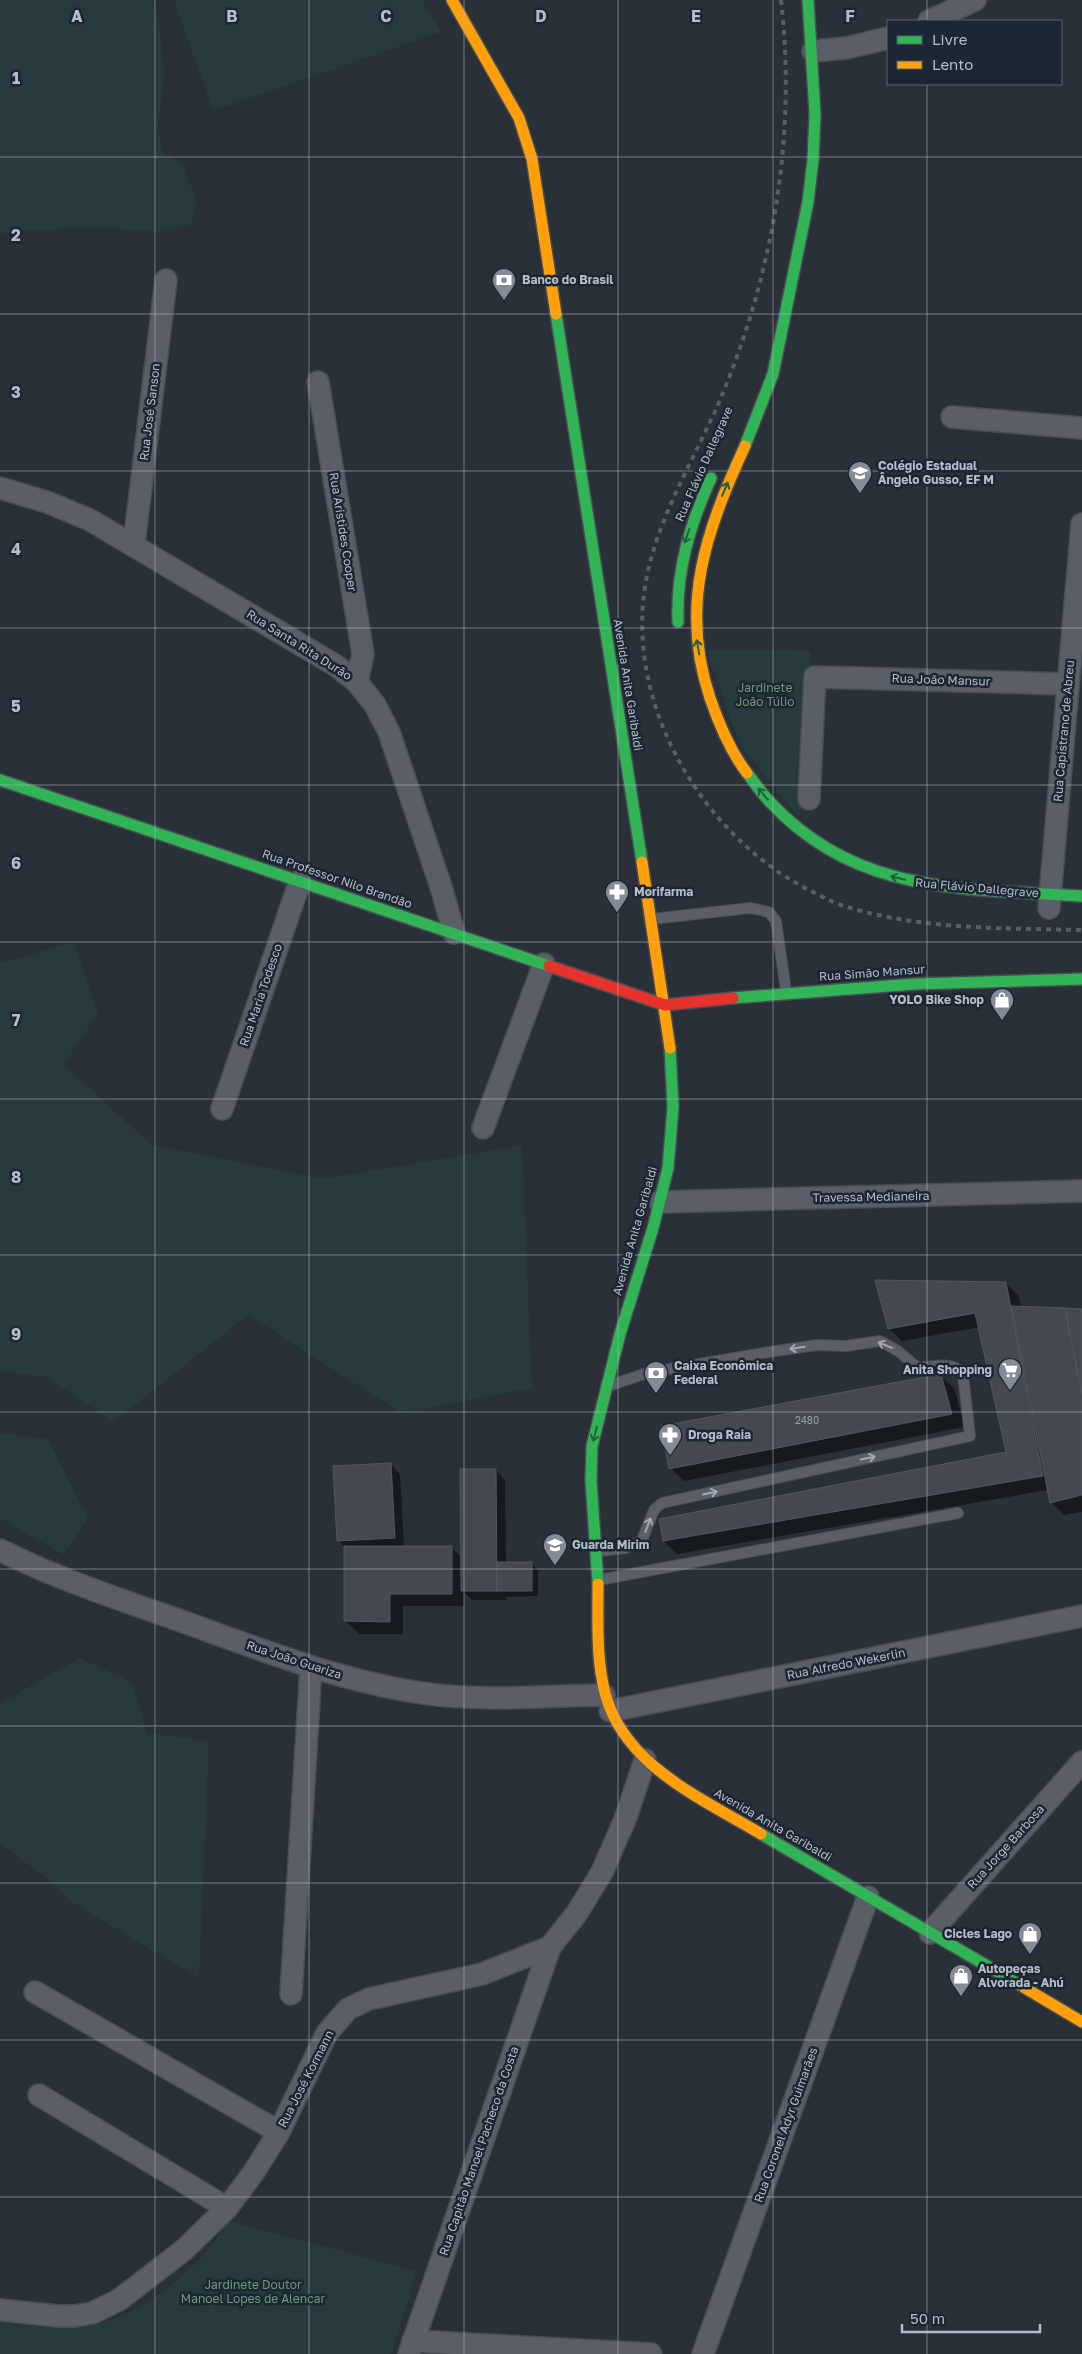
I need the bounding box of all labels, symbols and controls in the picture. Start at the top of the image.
text: A [71,6,83,26]
text: B [226,6,238,26]
text: C [380,6,392,26]
text: D [535,6,547,26]
text: E [691,6,701,26]
text: F [845,6,855,26]
legend [887,20,1062,85]
text: Livre [932,30,968,48]
text: Lento [932,55,973,73]
text: 1 [12,68,20,88]
text: 2 [11,225,21,245]
bank icon: Banco do Brasil [491,267,517,301]
place label: Banco do Brasil [522,272,613,287]
street label: Rua José Sanson [136,362,163,461]
text: 3 [11,382,21,402]
street label: Rua Flávio Dallegrave [671,404,736,524]
place label: Colégio Estadual Ângelo Gusso, EF M [878,458,994,487]
school or university icon: Colégio Estadual Ângelo Gusso, EF M [847,460,873,494]
street label: Rua Aristides Cooper [327,471,360,593]
one-way arrow [720,482,730,497]
one-way arrow [682,527,691,543]
text: 4 [11,539,21,559]
street label: Rua Santa Rita Durão [244,606,355,683]
street label: Avenida Anita Garibaldi [611,618,646,752]
one-way arrow [692,640,702,656]
street label: Rua Capistrano de Abreu [1050,660,1077,802]
street label: Rua João Mansur [891,670,991,689]
park label: Jardinete João Túlio [736,680,794,709]
text: 5 [11,696,21,716]
one-way arrow [757,788,768,801]
street label: Rua Professor Nilo Brandão [260,846,414,911]
text: 6 [11,853,21,873]
one-way arrow [891,873,907,882]
street label: Rua Flávio Dallegrave [915,875,1040,900]
pharmacy icon: Morifarma [604,879,630,913]
place label: Morifarma [634,884,693,899]
street label: Rua Maria Todesco [236,941,285,1048]
street label: Rua Simão Mansur [818,961,926,984]
shop icon: YOLO Bike Shop [989,987,1015,1021]
place label: YOLO Bike Shop [889,992,985,1007]
text: 7 [12,1010,21,1030]
street label: Avenida Anita Garibaldi [609,1165,660,1297]
text: 8 [11,1167,21,1187]
street label: Travessa Medianeira [812,1188,930,1205]
text: 9 [11,1324,21,1344]
one-way arrow [878,1339,893,1349]
one-way arrow [790,1343,806,1353]
supermarket icon: Anita Shopping [997,1357,1023,1391]
place label: Caixa Econômica Federal [674,1358,773,1387]
bank icon: Caixa Econômica Federal [643,1360,669,1394]
place label: Anita Shopping [903,1362,992,1377]
house number: 2480 [795,1414,819,1426]
pharmacy icon: Droga Raia [657,1422,683,1456]
one-way arrow [590,1426,599,1442]
place label: Droga Raia [688,1427,751,1442]
one-way arrow [860,1453,876,1462]
one-way arrow [701,1488,717,1497]
one-way arrow [644,1518,653,1533]
school or university icon: Guarda Mirim [542,1532,568,1566]
place label: Guarda Mirim [572,1537,649,1552]
street label: Rua João Guariza [245,1637,344,1682]
street label: Rua Alfredo Wekerlin [785,1645,906,1682]
street label: Avenida Anita Garibaldi [712,1785,835,1864]
street label: Rua Jorge Barbosa [964,1802,1047,1892]
shop icon: Cicles Lago [1017,1921,1043,1955]
place label: Cicles Lago [944,1926,1012,1941]
place label: Autopeças Alvorada - Ahú [978,1961,1064,1990]
shop icon: Autopeças Alvorada - Ahú [948,1963,974,1997]
street label: Rua José Kormann [275,2028,337,2130]
street label: Rua Capitão Manoel Pacheco da Costa [436,2044,521,2257]
street label: Rua Coronel Adyr Guimarães [750,2045,821,2204]
park label: Jardinete Doutor Manoel Lopes de Alencar [181,2277,325,2306]
scale bar [902,2302,1040,2334]
text: 50 m [910,2309,945,2327]

